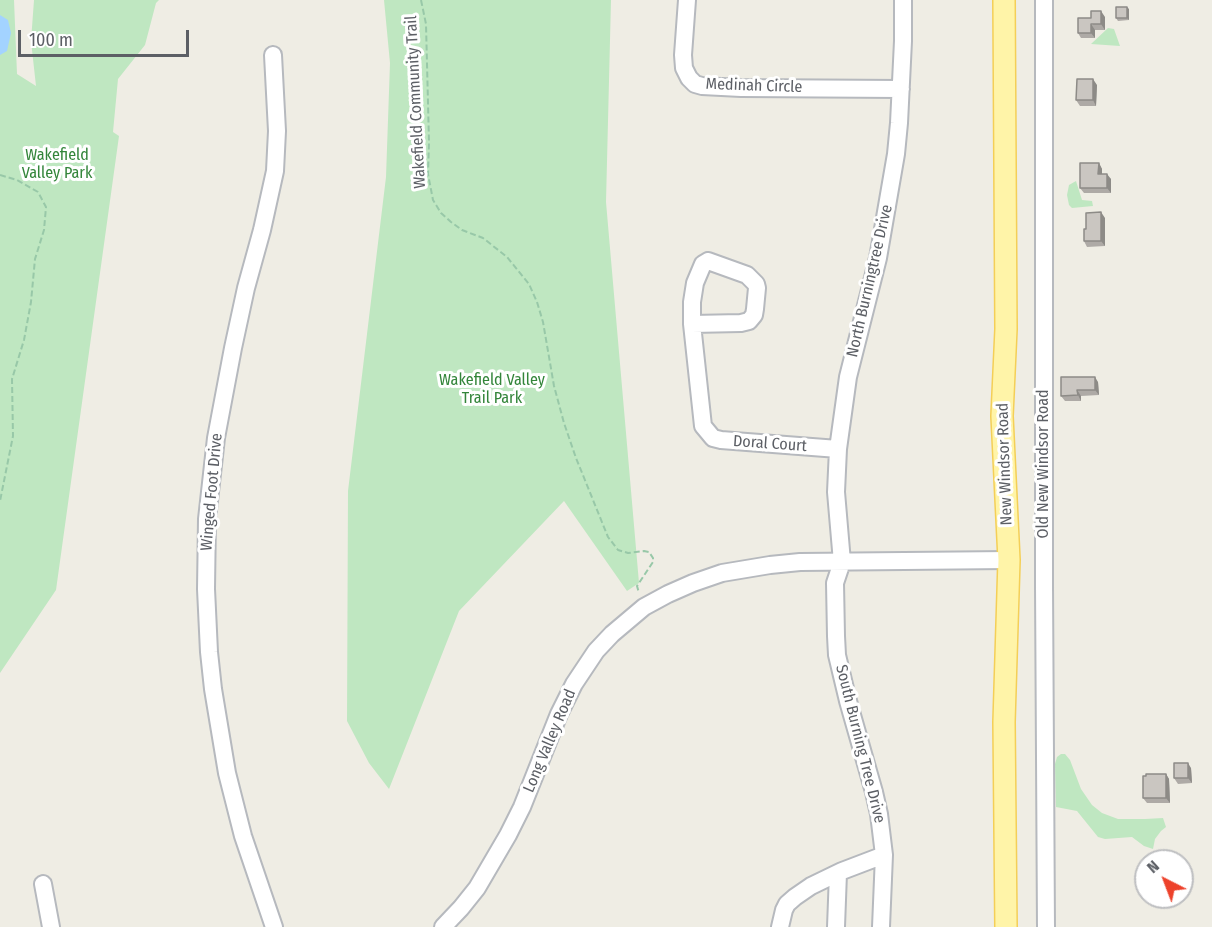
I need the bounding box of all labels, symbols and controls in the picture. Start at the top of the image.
street label: Wakefield Community Trail [402,15,430,189]
scale bar [21,18,192,56]
text: 100 m [29,29,73,51]
street label: Medinah Circle [705,75,803,97]
park label: Wakefield Valley Park [22,146,92,184]
street label: North Burningtree Drive [843,203,897,359]
park label: Wakefield Valley Trail Park [439,371,545,409]
street label: Old New Windsor Road [1034,389,1054,539]
street label: New Windsor Road [993,402,1017,526]
street label: Winged Foot Drive [197,432,227,552]
street label: Doral Court [732,432,808,456]
street label: South Burning Tree Drive [831,663,889,825]
street label: Long Valley Road [520,686,580,796]
north arrow [1134,849,1194,909]
text: N [1143,856,1163,877]

